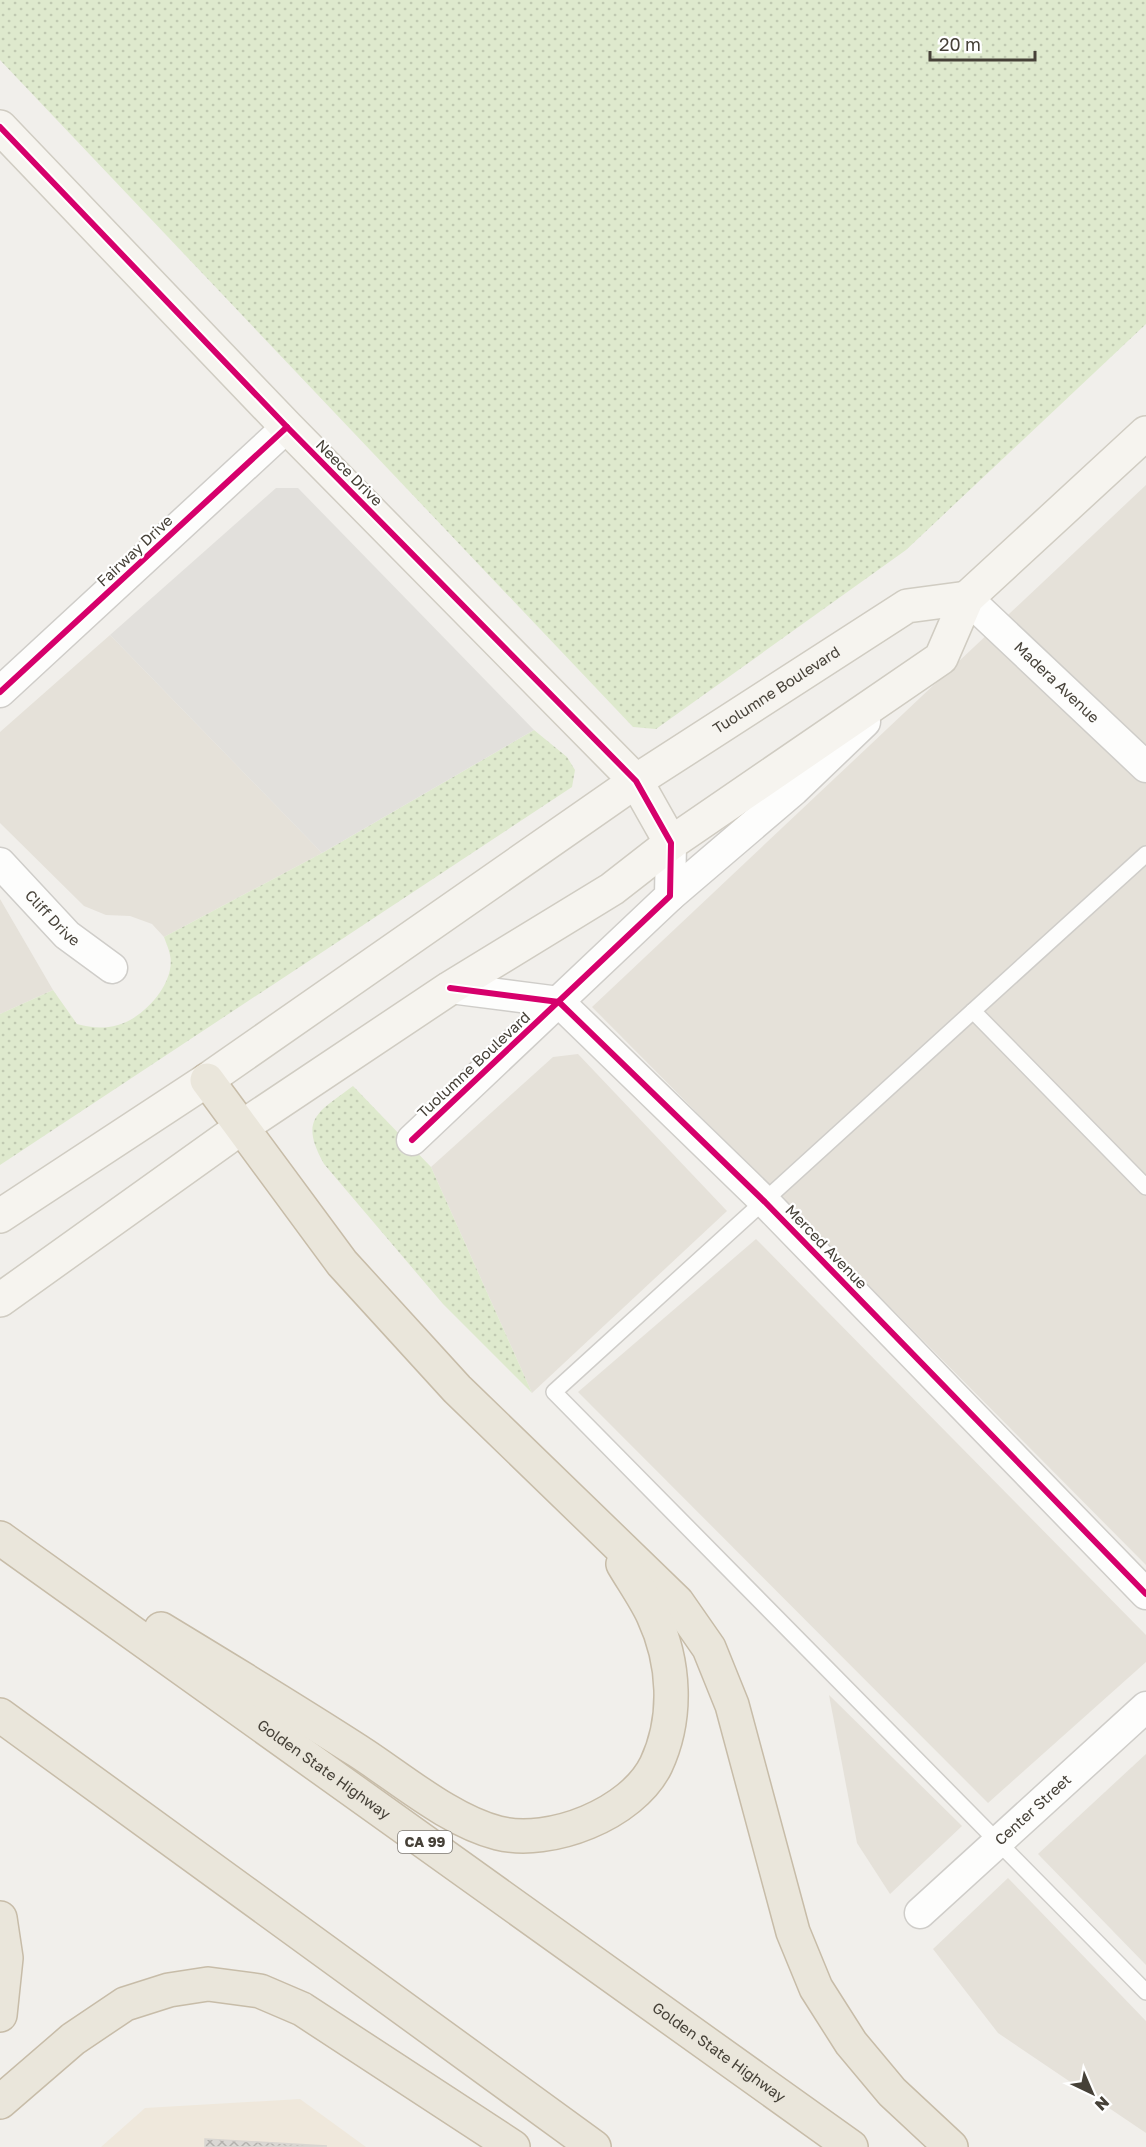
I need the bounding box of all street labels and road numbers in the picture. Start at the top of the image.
street label: Neece Drive [313,435,387,509]
street label: Fairway Drive [93,511,176,590]
street label: Madera Avenue [1011,637,1104,726]
street label: Tuolumne Boulevard [709,642,843,737]
street label: Cliff Drive [22,886,84,949]
street label: Tuolumne Boulevard [413,1007,533,1121]
street label: Merced Avenue [782,1200,872,1292]
street label: Golden State Highway [254,1715,395,1823]
street label: Center Street [991,1770,1074,1848]
road number: CA 99 [398,1831,452,1853]
street label: Golden State Highway [649,1998,790,2106]

